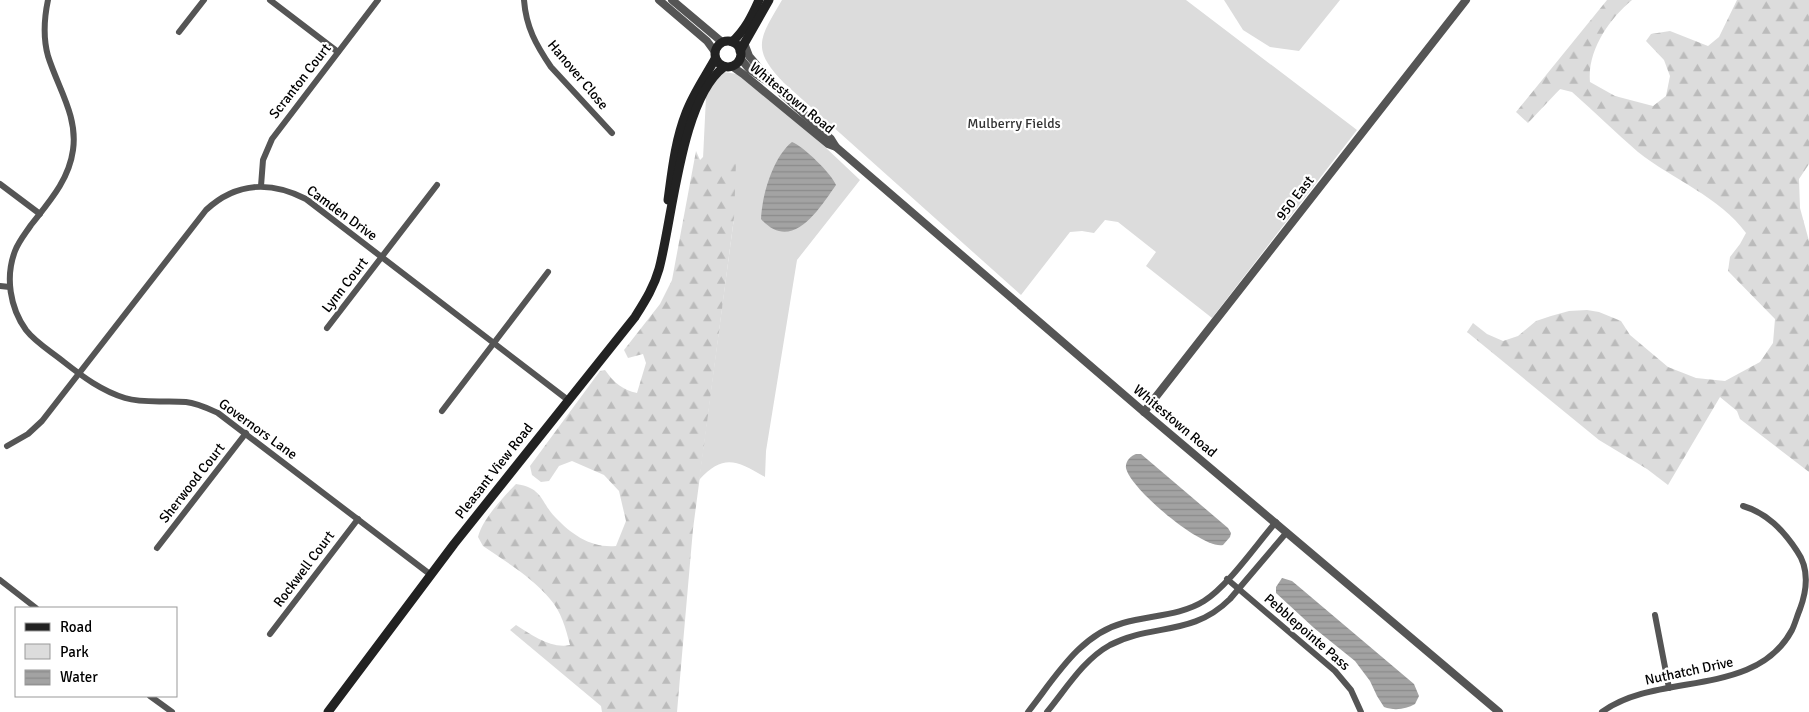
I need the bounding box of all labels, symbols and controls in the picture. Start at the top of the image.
street label: Hanover Close [544,37,612,113]
street label: Scranton Court [265,40,335,122]
street label: Whitestown Road [746,59,838,137]
park label: Mulberry Fields [967,115,1061,132]
street label: 950 East [1272,172,1318,224]
street label: Camden Drive [303,182,381,244]
street label: Lynn Court [318,254,372,316]
street label: Whitestown Road [1130,381,1220,461]
street label: Governors Lane [216,395,300,463]
street label: Pleasant View Road [451,420,537,522]
street label: Sherwood Court [156,440,228,526]
street label: Rockwell Court [270,528,338,610]
street label: Pebblepointe Pass [1261,590,1353,674]
legend [15,607,178,697]
text: Road [60,618,92,636]
text: Park [60,643,89,661]
street label: Nuthatch Drive [1643,653,1735,689]
text: Water [60,668,98,686]

